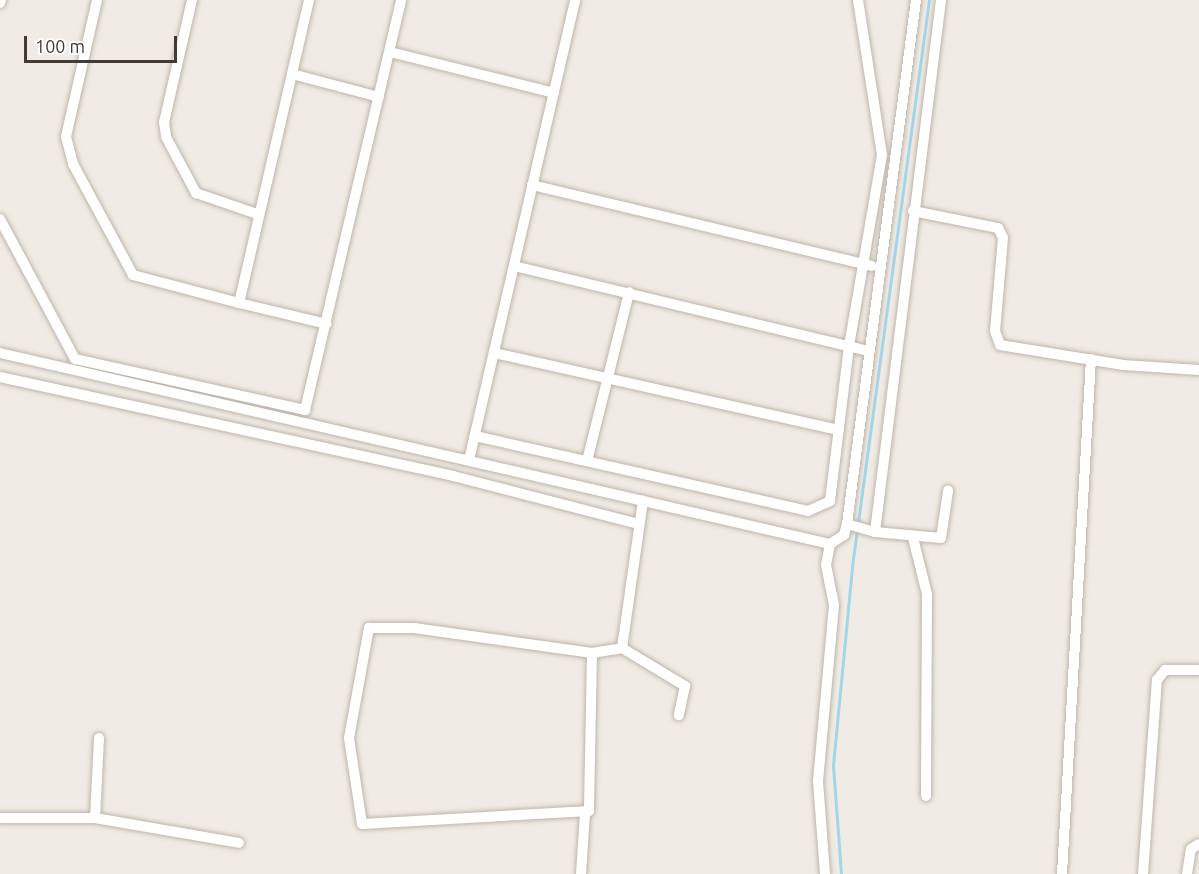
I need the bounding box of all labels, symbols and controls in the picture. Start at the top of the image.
scale bar [27,24,180,62]
text: 100 m [35,36,85,56]

